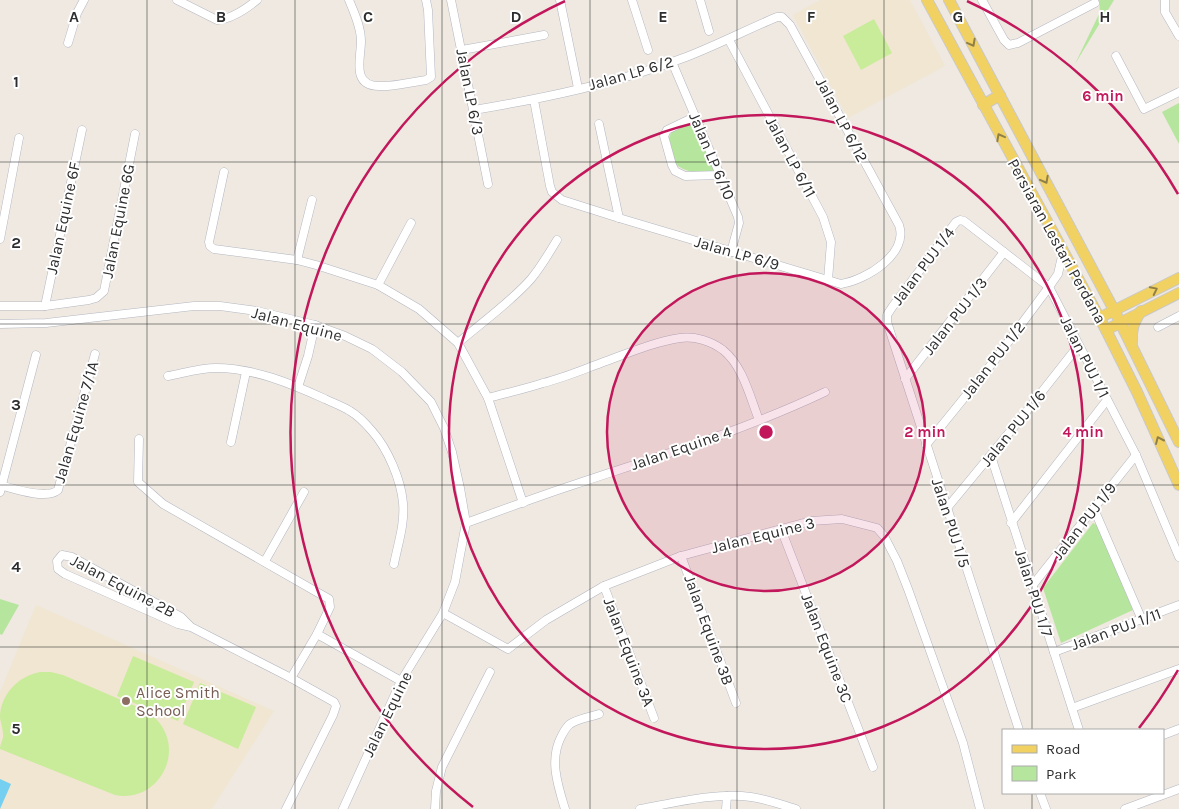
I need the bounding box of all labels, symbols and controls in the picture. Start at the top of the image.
text: A [69,7,79,26]
text: B [216,7,226,26]
text: C [363,7,373,26]
text: D [511,7,522,26]
text: E [658,7,668,26]
text: F [807,7,816,26]
text: G [953,7,963,26]
text: H [1099,7,1111,26]
one-way arrow [966,38,976,47]
street label: Jalan LP 6/3 [452,47,488,137]
street label: Jalan LP 6/2 [586,52,676,94]
text: 1 [13,72,19,91]
street label: Jalan LP 6/12 [812,75,872,165]
text: 6 min [1082,87,1124,105]
street label: Jalan LP 6/10 [685,109,739,203]
street label: Jalan LP 6/11 [762,113,820,201]
one-way arrow [996,133,1006,142]
street label: Persiaran Lestari Perdana [1004,155,1110,327]
street label: Jalan Equine 6F [42,160,84,276]
street label: Jalan Equine 6G [98,162,138,280]
one-way arrow [1039,175,1049,184]
street label: Jalan PUJ 1/4 [888,223,959,309]
street label: Jalan LP 6/9 [692,232,782,274]
text: 2 [11,233,21,252]
street label: Jalan PUJ 1/3 [919,273,991,359]
one-way arrow [1149,285,1158,296]
street label: Jalan Equine [250,303,344,345]
street label: Jalan PUJ 1/1 [1056,313,1114,401]
street label: Jalan PUJ 1/2 [957,317,1029,403]
street label: Jalan Equine 7/1A [50,359,102,485]
street label: Jalan PUJ 1/6 [976,386,1050,470]
text: 3 [11,395,21,414]
street label: Jalan Equine 4 [628,422,734,474]
centre of rings [757,423,775,441]
text: 2 min [904,423,946,441]
text: 4 min [1062,423,1104,441]
one-way arrow [1155,436,1166,445]
street label: Jalan PUJ 1/5 [928,476,974,570]
street label: Jalan PUJ 1/9 [1048,478,1120,564]
street label: Jalan Equine 3 [709,513,817,557]
street label: Jalan PUJ 1/7 [1011,547,1057,640]
street label: Jalan Equine 2B [67,550,179,622]
text: 4 [11,557,21,576]
street label: Jalan Equine 3B [680,572,738,688]
street label: Jalan Equine 3C [797,591,857,706]
street label: Jalan Equine 3A [600,595,658,709]
street label: Jalan PUJ 1/11 [1068,604,1164,654]
street label: Jalan Equine [358,668,416,760]
place label: Alice Smith School [136,683,220,720]
marker: Alice Smith School [120,695,132,707]
text: 5 [11,719,21,738]
legend [1002,729,1164,794]
text: Road [1046,740,1081,758]
text: Park [1046,765,1076,783]

